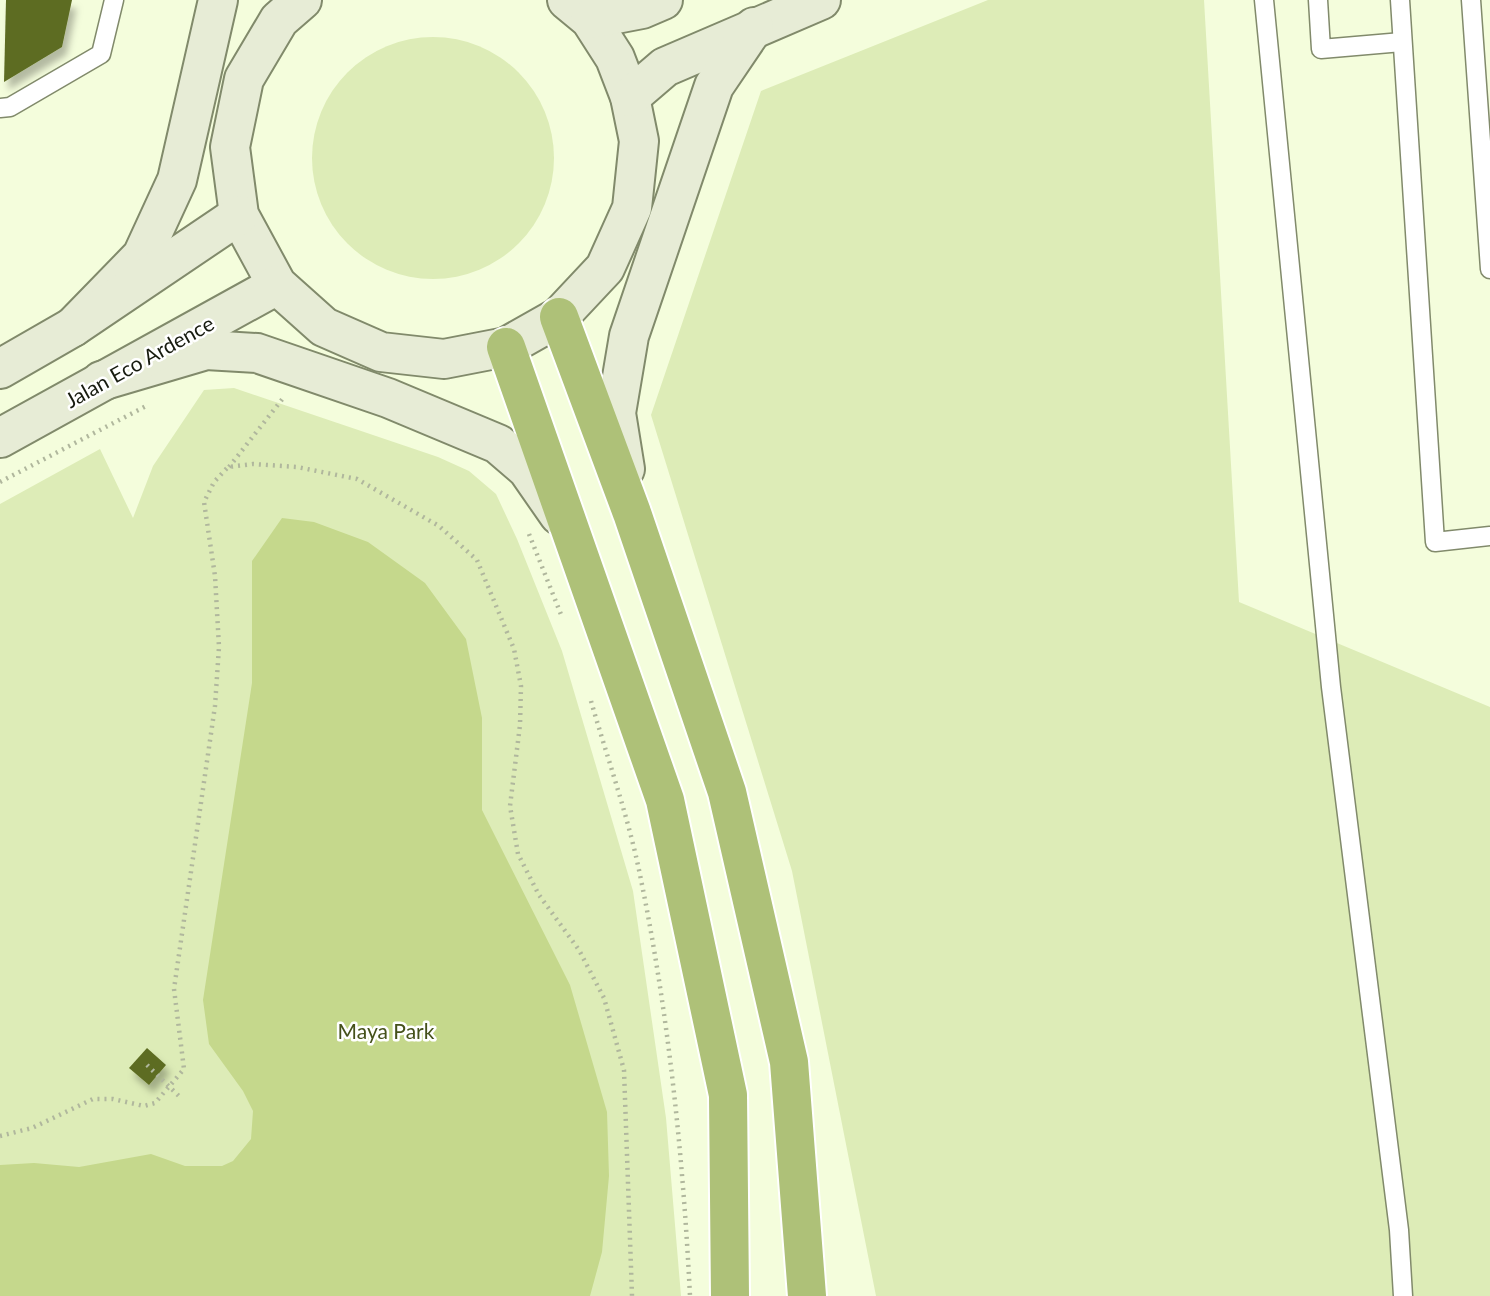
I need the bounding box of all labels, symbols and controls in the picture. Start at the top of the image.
street label: Jalan Eco Ardence [60,310,218,412]
park label: Maya Park [338,1018,435,1043]

